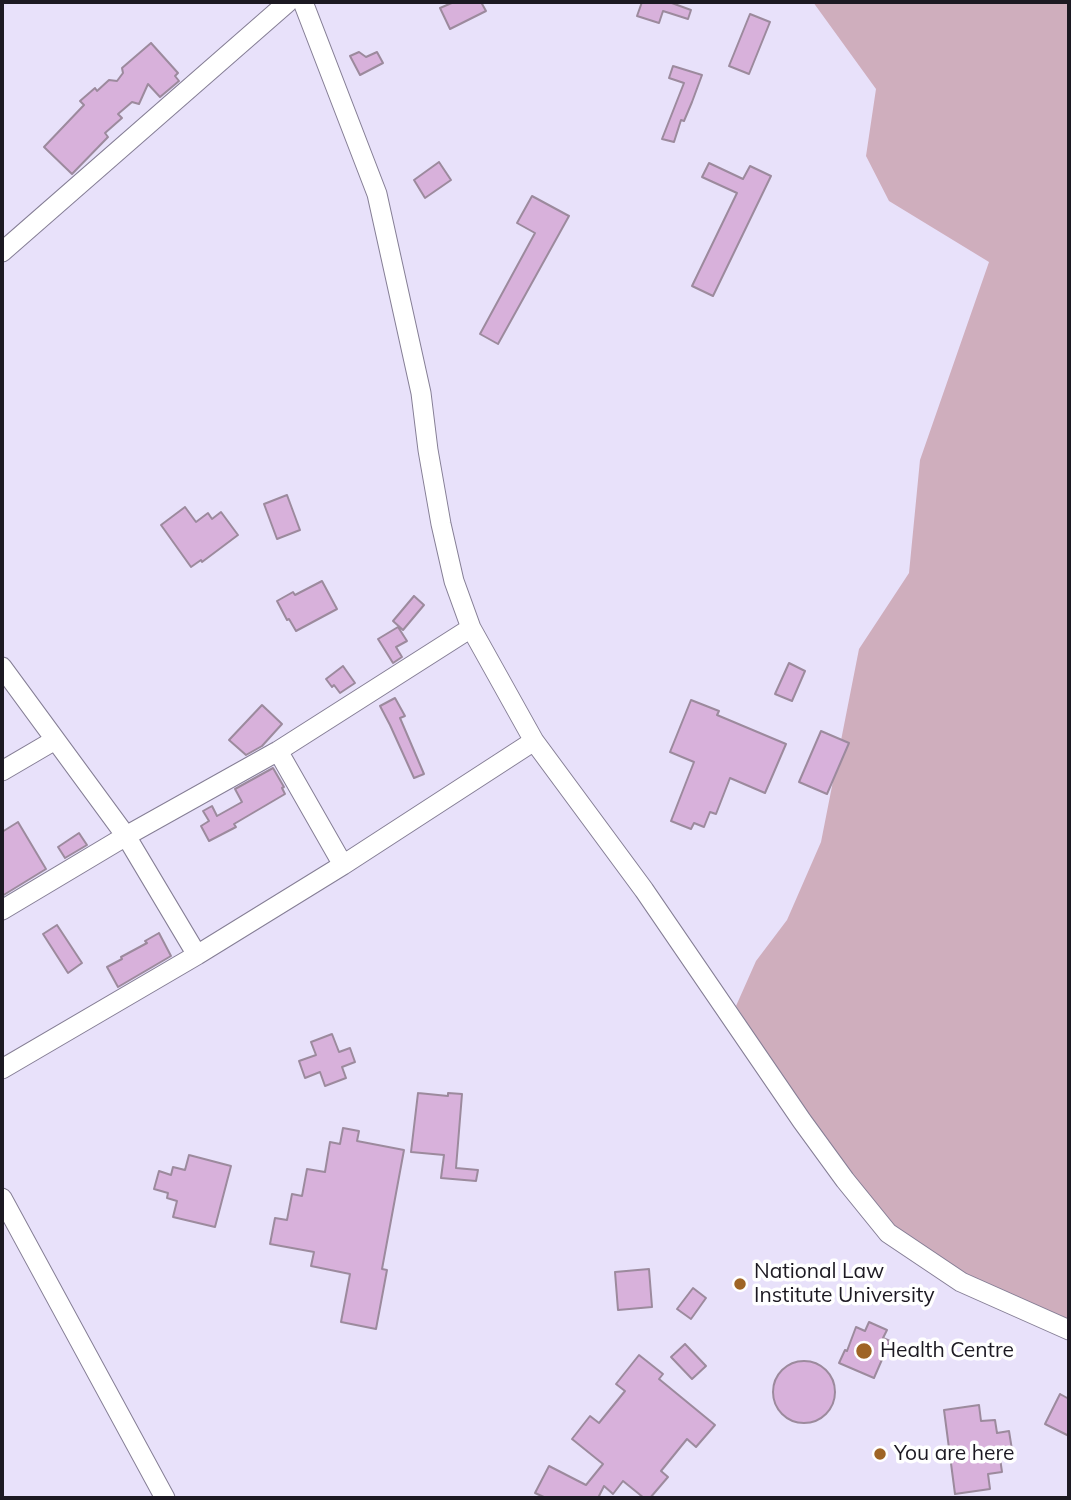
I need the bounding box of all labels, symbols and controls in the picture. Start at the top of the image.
place label: National Law Institute University [754,1259,935,1309]
marker: National Law Institute University [732,1276,748,1292]
place label: Health Centre [880,1338,1014,1364]
marker: Health Centre [854,1341,874,1361]
place label: You are here [894,1441,1014,1467]
marker: You are here [872,1446,888,1462]

